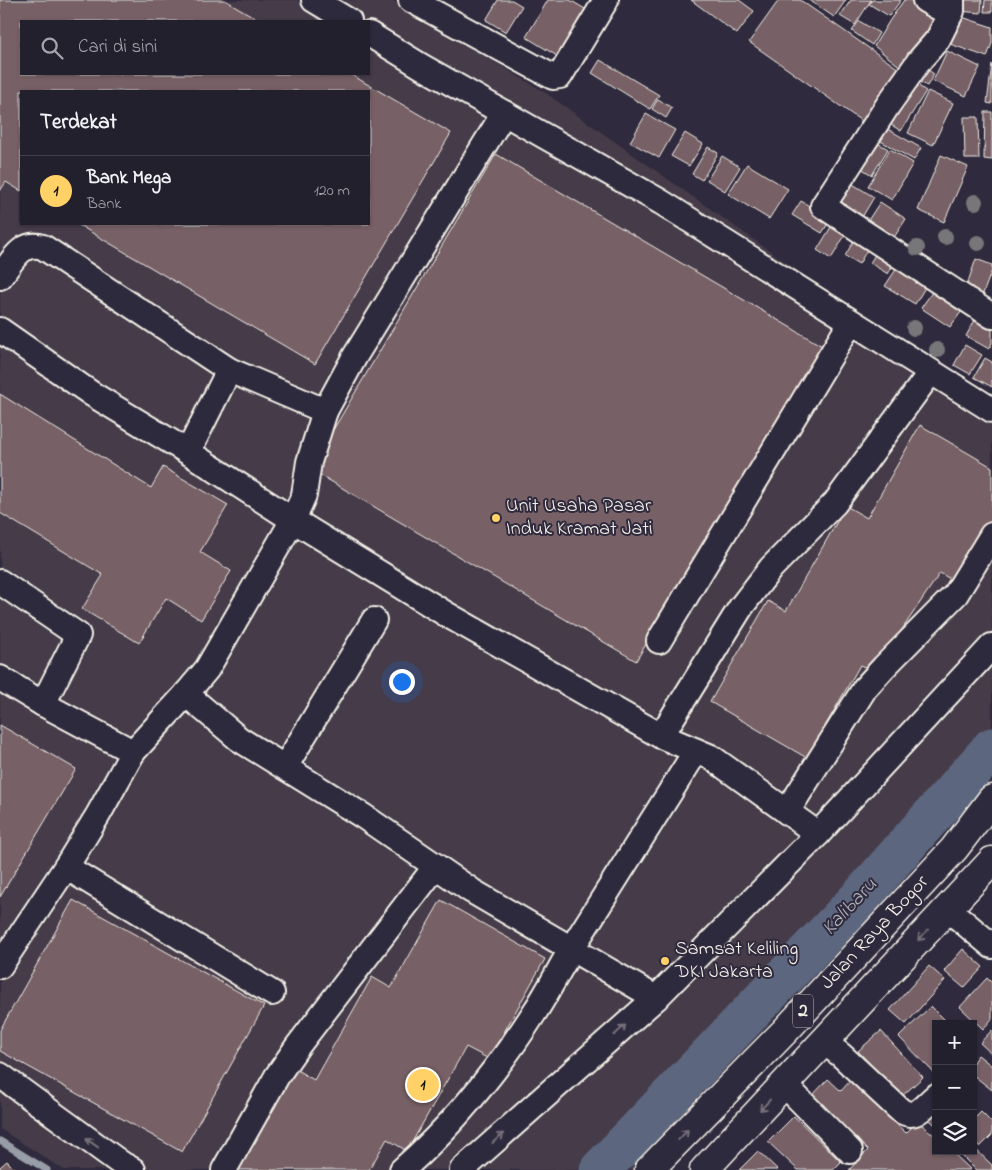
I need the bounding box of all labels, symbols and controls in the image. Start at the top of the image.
search box [20,20,370,75]
icon: search [38,34,66,62]
text: Cari di sini [78,34,157,61]
text: Terdekat [40,108,117,138]
text: Bank Mega [87,165,171,192]
text: 1 [53,179,59,203]
text: 120 m [314,179,350,203]
text: Bank [87,192,121,216]
place label: Unit Usaha Pasar Induk Kramat Jati [506,492,653,544]
marker: Unit Usaha Pasar Induk Kramat Jati [490,512,502,524]
your location [389,669,415,695]
street label: Jalan Raya Bogor [814,868,937,998]
water label: Kalibaru [815,871,885,943]
one-way arrow [917,929,929,942]
place label: Samsat Keliling DKI Jakarta [674,935,798,987]
marker: Samsat Keliling DKI Jakarta [659,955,671,967]
road number: 2 [793,994,813,1028]
map controls [932,1020,977,1155]
button: + [932,1020,977,1065]
one-way arrow [613,1025,626,1036]
button: − [932,1065,977,1110]
pin: 1 [407,1066,439,1104]
one-way arrow [759,1099,771,1112]
button: layers [932,1110,977,1155]
one-way arrow [677,1129,689,1141]
one-way arrow [492,1132,505,1144]
one-way arrow [86,1137,99,1148]

